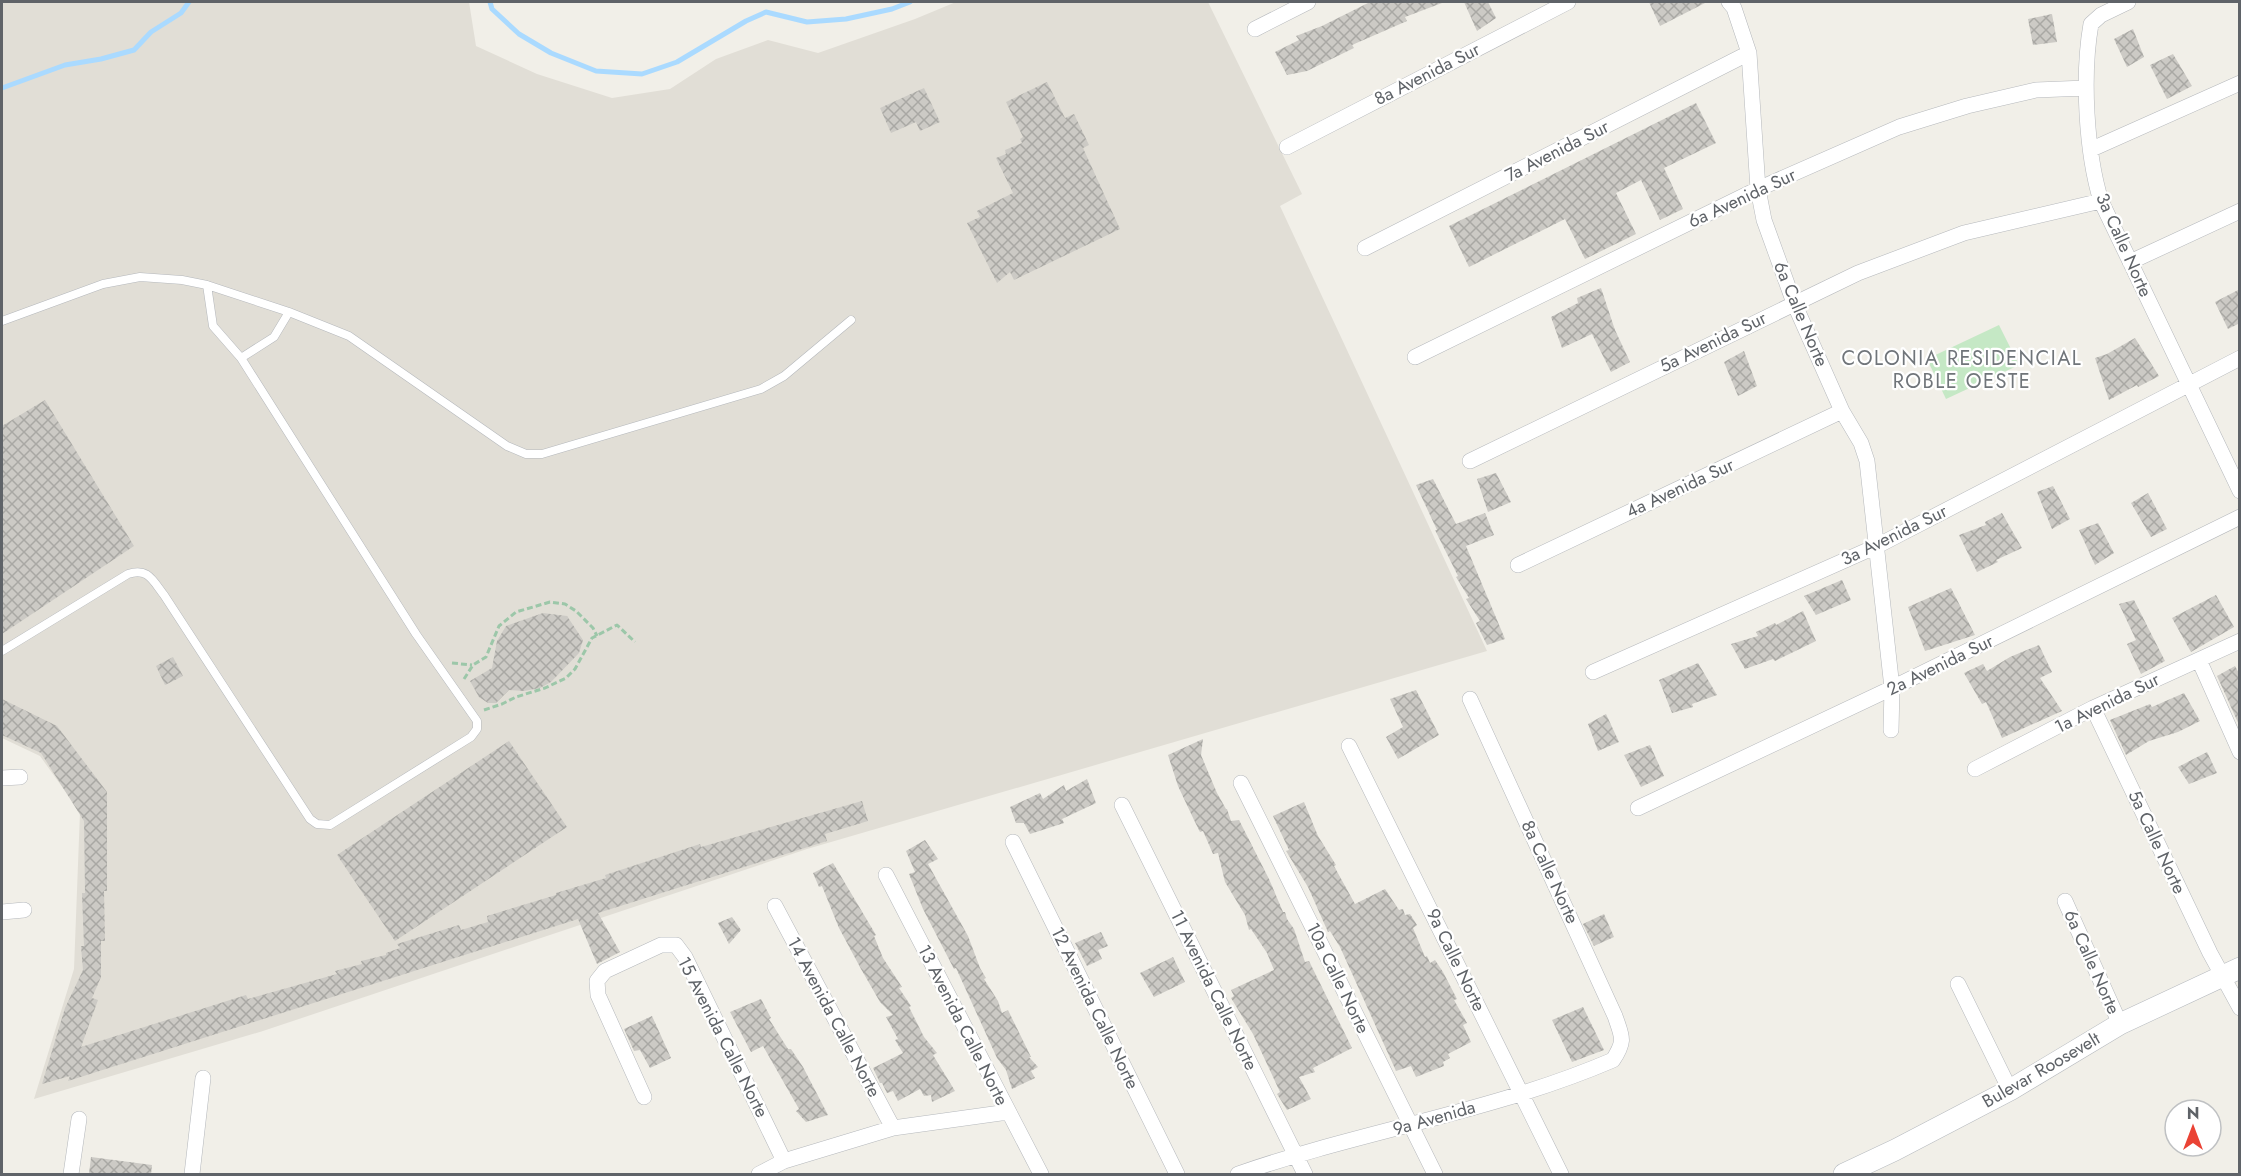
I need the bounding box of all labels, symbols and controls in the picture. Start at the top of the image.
street label: 8a Avenida Sur [1370,36,1485,112]
street label: 7a Avenida Sur [1501,113,1614,188]
street label: 6a Avenida Sur [1684,161,1801,234]
street label: 3a Calle Norte [2089,189,2159,301]
street label: 6a Calle Norte [1767,257,1835,371]
street label: 5a Avenida Sur [1655,305,1772,379]
district label: COLONIA RESIDENCIAL ROBLE OESTE [1842,344,2082,396]
street label: 4a Avenida Sur [1622,451,1739,524]
street label: 3a Avenida Sur [1836,498,1952,572]
street label: 2a Avenida Sur [1882,627,1999,702]
street label: 1a Avenida Sur [2050,666,2165,740]
street label: 5a Calle Norte [2122,786,2192,898]
street label: 8a Calle Norte [1515,816,1585,928]
street label: 9a Calle Norte [1420,904,1492,1016]
street label: 11 Avenida Calle Norte [1164,905,1264,1075]
street label: 6a Calle Norte [2057,906,2127,1018]
street label: 10a Calle Norte [1300,918,1376,1038]
street label: 12 Avenida Calle Norte [1044,922,1146,1094]
street label: 14 Avenida Calle Norte [781,932,887,1102]
street label: 13 Avenida Calle Norte [911,940,1015,1110]
street label: 15 Avenida Calle Norte [671,952,775,1122]
street label: Bulevar Roosevelt [1977,1025,2105,1114]
street label: 9a Avenida [1390,1094,1478,1142]
north arrow [2163,1098,2223,1158]
text: N [2187,1102,2199,1125]

